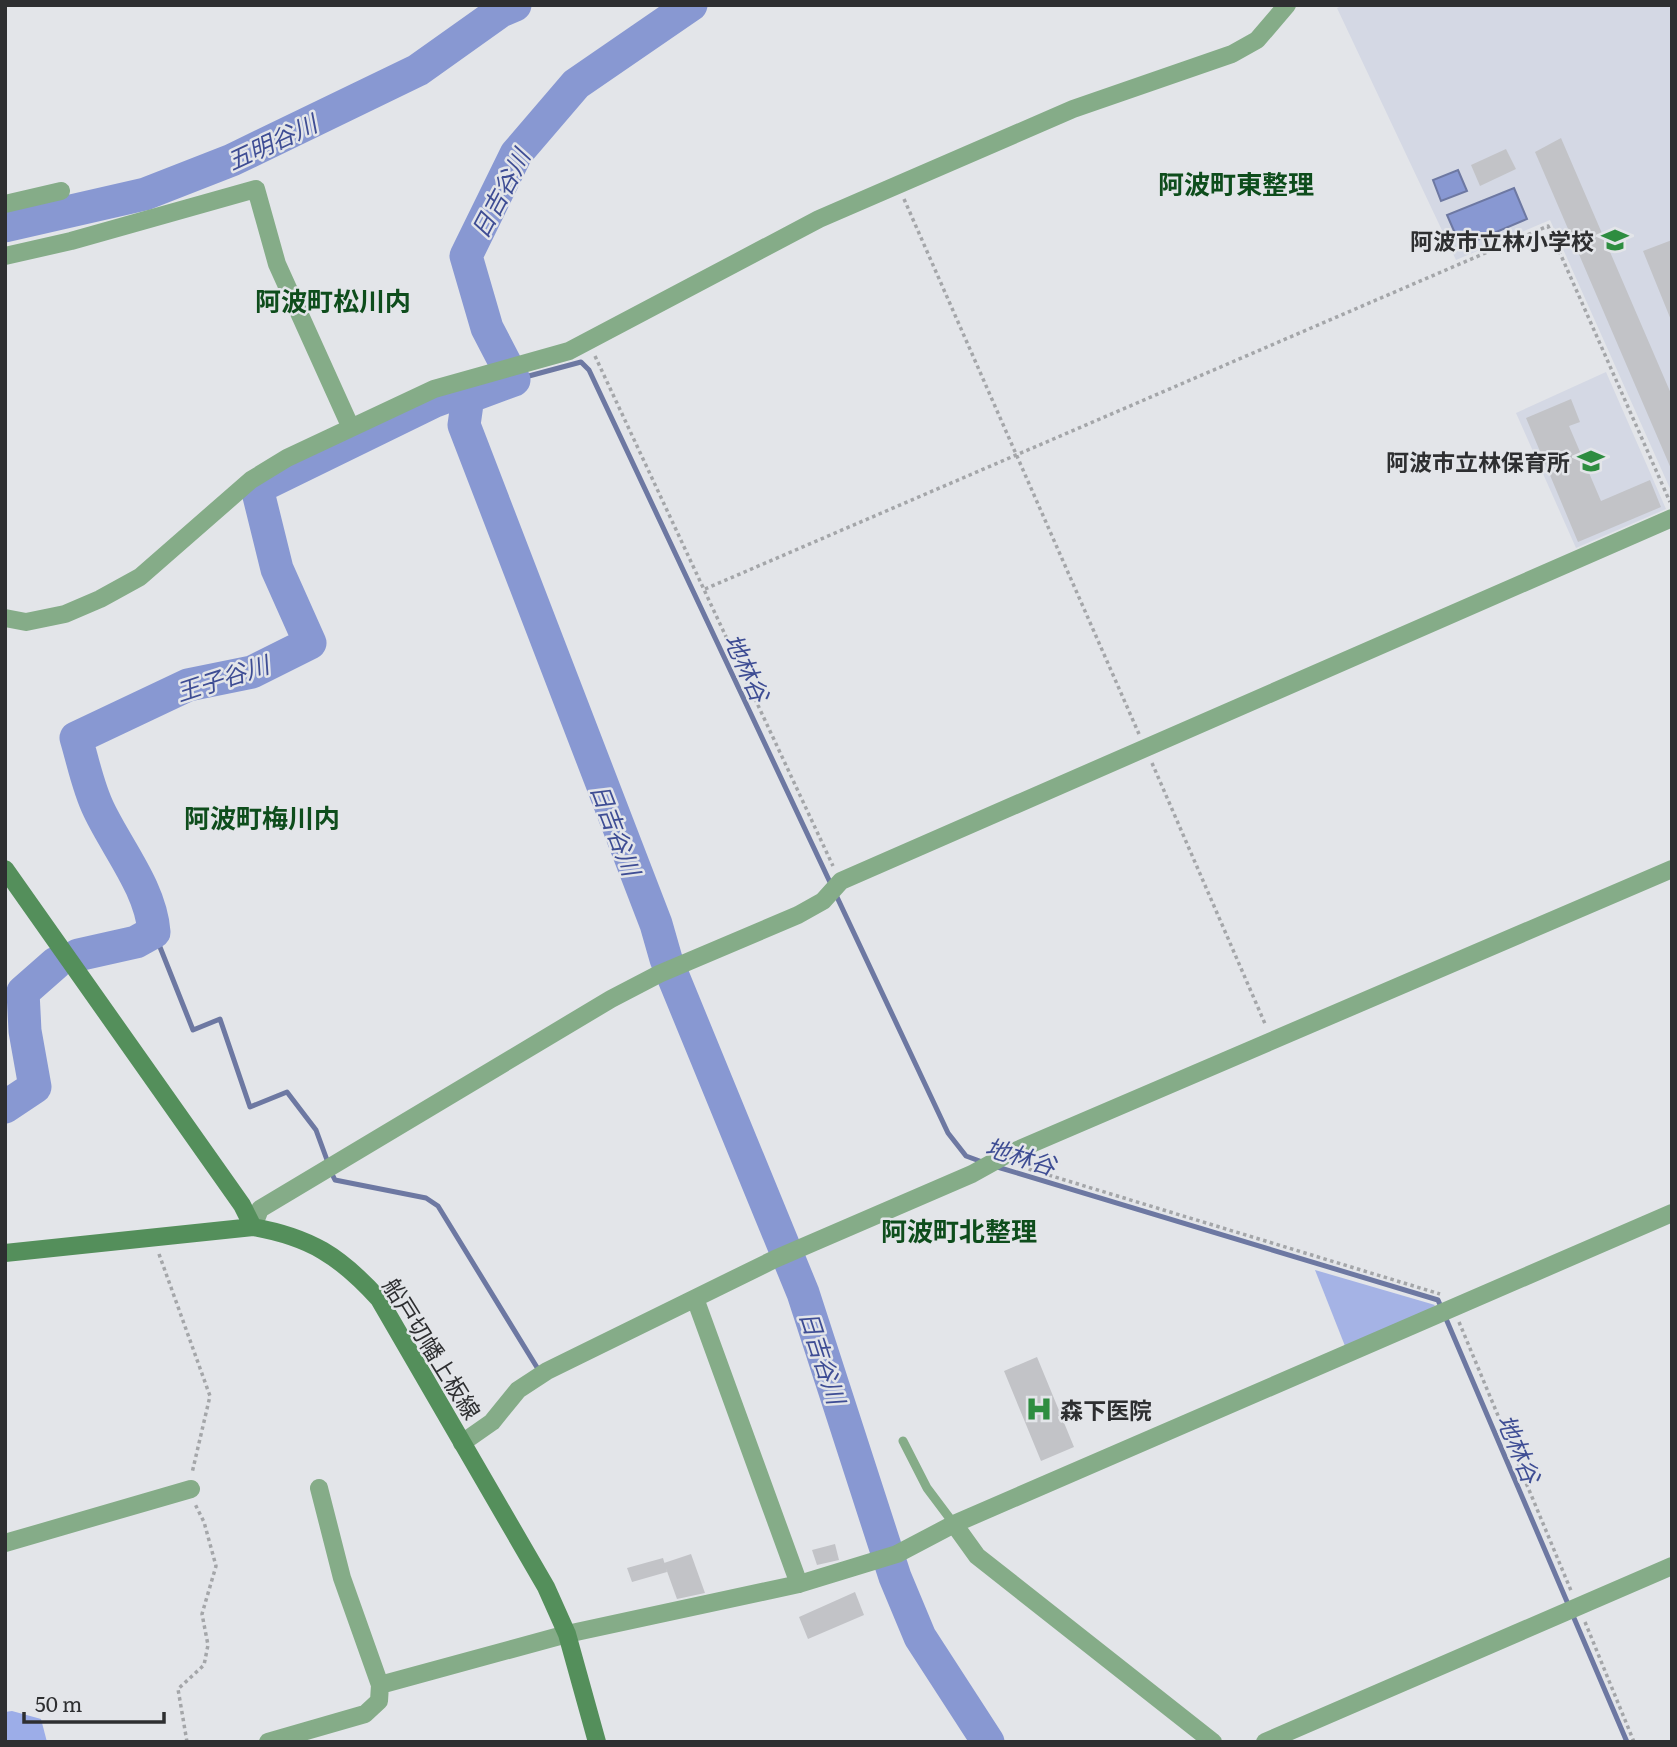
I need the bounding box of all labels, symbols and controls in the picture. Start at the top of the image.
water label: 五明谷川 [220,104,325,177]
water label: 日吉谷川 [461,140,538,244]
district label: 阿波町東整理 [1158,163,1314,202]
place label: 阿波市立林小学校 [1410,223,1594,257]
school or university icon: 阿波市立林小学校 [1600,225,1630,255]
district label: 阿波町松川内 [255,280,411,319]
place label: 阿波市立林保育所 [1386,444,1570,478]
school or university icon: 阿波市立林保育所 [1576,446,1606,476]
water label: 地林谷 [717,627,780,709]
water label: 王子谷川 [171,645,276,708]
water label: 日吉谷川 [583,778,652,883]
district label: 阿波町梅川内 [184,797,340,836]
water label: 地林谷 [981,1128,1062,1183]
district label: 阿波町北整理 [881,1210,1037,1249]
street label: 船戸切幡上板線 [376,1271,490,1425]
water label: 日吉谷川 [793,1306,856,1411]
place label: 森下医院 [1060,1392,1152,1426]
hospital icon: 森下医院 [1024,1394,1054,1424]
water label: 地林谷 [1490,1408,1551,1490]
scale bar [24,1680,164,1724]
text: 50 m [35,1687,82,1718]

